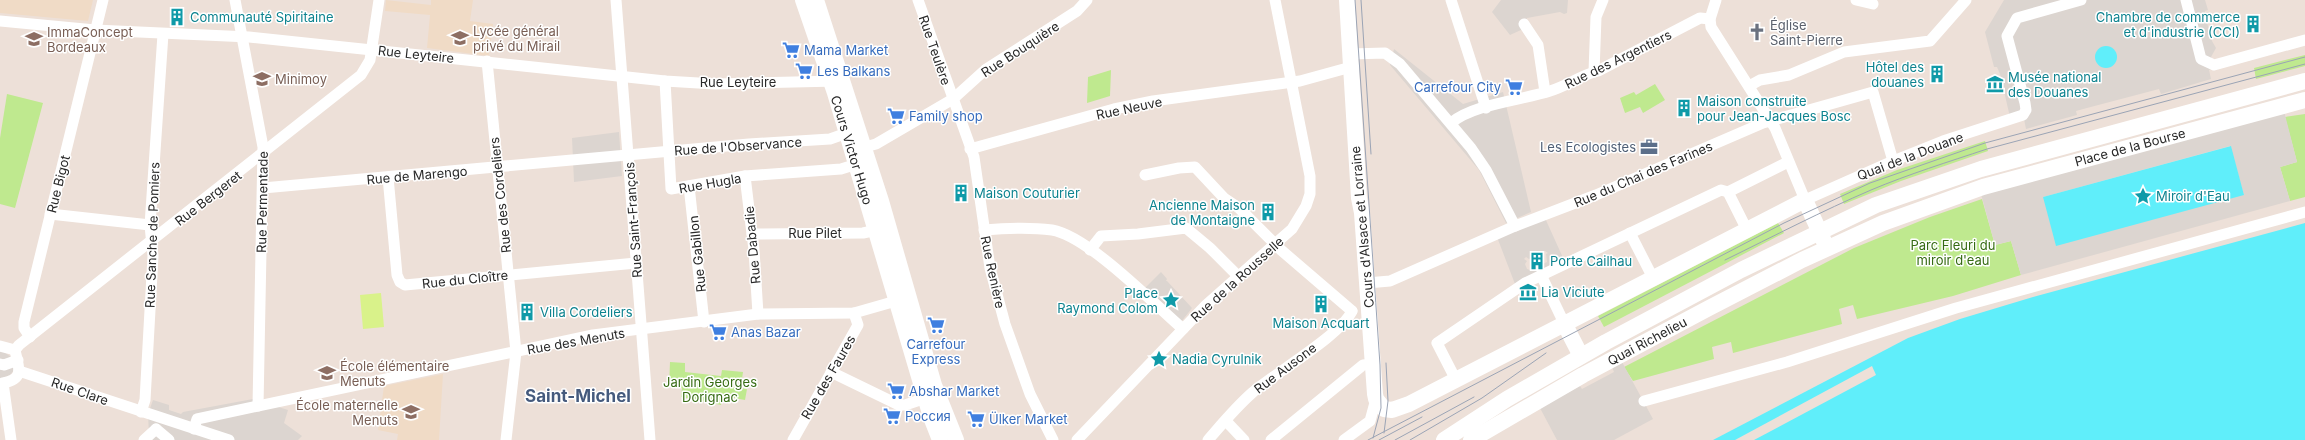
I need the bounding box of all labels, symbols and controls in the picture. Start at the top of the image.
building icon: Communauté Spiritaine [167,7,187,27]
place label: Communauté Spiritaine [190,9,334,25]
place label: Chambre de commerce et d'industrie (CCI) [2096,9,2240,40]
street label: Rue Teulère [916,13,954,87]
building icon: Chambre de commerce et d'industrie (CCI) [2243,14,2263,34]
place label: Église Saint-Pierre [1770,17,1843,48]
street label: Rue Bouquière [978,18,1062,80]
church icon: Église Saint-Pierre [1747,22,1767,42]
place label: Lycée général privé du Mirail [473,23,560,54]
place label: ImmaConcept Bordeaux [47,24,133,55]
street label: Rue des Argentiers [1562,26,1674,92]
school or university icon: Lycée général privé du Mirail [450,28,470,48]
school or university icon: ImmaConcept Bordeaux [24,29,44,49]
supermarket icon: Mama Market [781,40,801,60]
street label: Rue Leyteire [377,42,455,66]
place label: Mama Market [804,42,888,58]
place label: Hôtel des douanes [1866,59,1924,90]
supermarket icon: Les Balkans [794,61,814,81]
place label: Les Balkans [817,63,891,79]
building icon: Hôtel des douanes [1927,64,1947,84]
school or university icon: Minimoy [252,69,272,89]
place label: Musée national des Douanes [2008,69,2101,100]
place label: Minimoy [275,71,327,87]
street label: Rue Leyteire [700,74,776,90]
museum icon: Musée national des Douanes [1985,74,2005,94]
supermarket icon: Carrefour City [1504,77,1524,97]
place label: Carrefour City [1414,79,1501,95]
street label: Cours Victor Hugo [828,93,876,207]
street label: Rue Neuve [1095,93,1163,123]
place label: Maison construite pour Jean-Jacques Bosc [1697,93,1851,124]
building icon: Maison construite pour Jean-Jacques Bosc [1674,98,1694,118]
supermarket icon: Family shop [886,106,906,126]
place label: Family shop [909,108,983,124]
street label: Place de la Bourse [2073,125,2187,169]
street label: Quai de la Douane [1855,128,1965,184]
street label: Rue de l'Observance [673,134,803,158]
street label: Rue des Cordeliers [486,136,514,254]
street label: Rue du Chai des Farines [1571,137,1715,210]
office icon: Les Ecologistes [1639,137,1659,157]
place label: Les Ecologistes [1540,139,1636,155]
street label: Cours d'Alsace et Lorraine [1347,145,1377,309]
street label: Rue Permentade [253,151,271,253]
street label: Rue Bigot [43,153,73,215]
street label: Rue Saint-François [621,161,645,278]
street label: Rue Sanche de Pomiers [141,162,163,308]
street label: Rue de Marengo [366,163,468,187]
street label: Rue Bergeret [172,167,244,229]
street label: Rue Hugla [678,170,742,196]
building icon: Maison Couturier [951,183,971,203]
place label: Maison Couturier [974,185,1080,201]
place icon: Miroir d'Eau [2133,186,2153,206]
place label: Miroir d'Eau [2156,188,2230,204]
place label: Ancienne Maison de Montaigne [1149,197,1255,228]
building icon: Ancienne Maison de Montaigne [1258,202,1278,222]
street label: Rue Dabadie [741,205,763,285]
street label: Rue Gabillon [685,215,709,293]
street label: Rue Pilet [788,225,842,241]
street label: Rue de la Rousselle [1187,233,1287,325]
street label: Rue Renière [978,234,1008,310]
park label: Parc Fleuri du miroir d'eau [1910,237,1996,268]
building icon: Porte Cailhau [1527,251,1547,271]
place label: Porte Cailhau [1550,253,1632,269]
street label: Rue du Cloître [421,267,509,291]
museum icon: Lia Viciute [1518,282,1538,302]
place label: Lia Viciute [1541,284,1605,300]
place label: Place Raymond Colom [1057,285,1158,316]
place icon: Place Raymond Colom [1161,290,1181,310]
building icon: Maison Acquart [1311,294,1331,314]
building icon: Villa Cordeliers [517,302,537,322]
place label: Villa Cordeliers [540,304,633,320]
street label: Quai Richelieu [1605,313,1689,369]
supermarket icon: Carrefour Express [926,315,946,335]
place label: Maison Acquart [1273,315,1369,331]
supermarket icon: Anas Bazar [708,322,728,342]
place label: Anas Bazar [731,324,801,340]
street label: Rue des Menuts [526,325,626,357]
street label: Rue des Faures [797,332,859,422]
place label: Carrefour Express [907,336,966,367]
street label: Rue Ausone [1251,339,1319,397]
place icon: Nadia Cyrulnik [1149,349,1169,369]
place label: Nadia Cyrulnik [1172,351,1262,367]
place label: École élémentaire Menuts [340,358,449,389]
school or university icon: École élémentaire Menuts [317,363,337,383]
street label: Rue Clare [49,374,111,408]
park label: Jardin Georges Dorignac [663,374,757,405]
supermarket icon: Abshar Market [886,381,906,401]
place label: Abshar Market [909,383,999,399]
district label: Saint-Michel [525,386,631,406]
place label: École maternelle Menuts [296,397,398,428]
school or university icon: École maternelle Menuts [401,402,421,422]
supermarket icon: Россия [882,406,902,426]
place label: Россия [905,408,951,424]
supermarket icon: Ülker Market [966,409,986,429]
place label: Ülker Market [989,411,1068,427]

